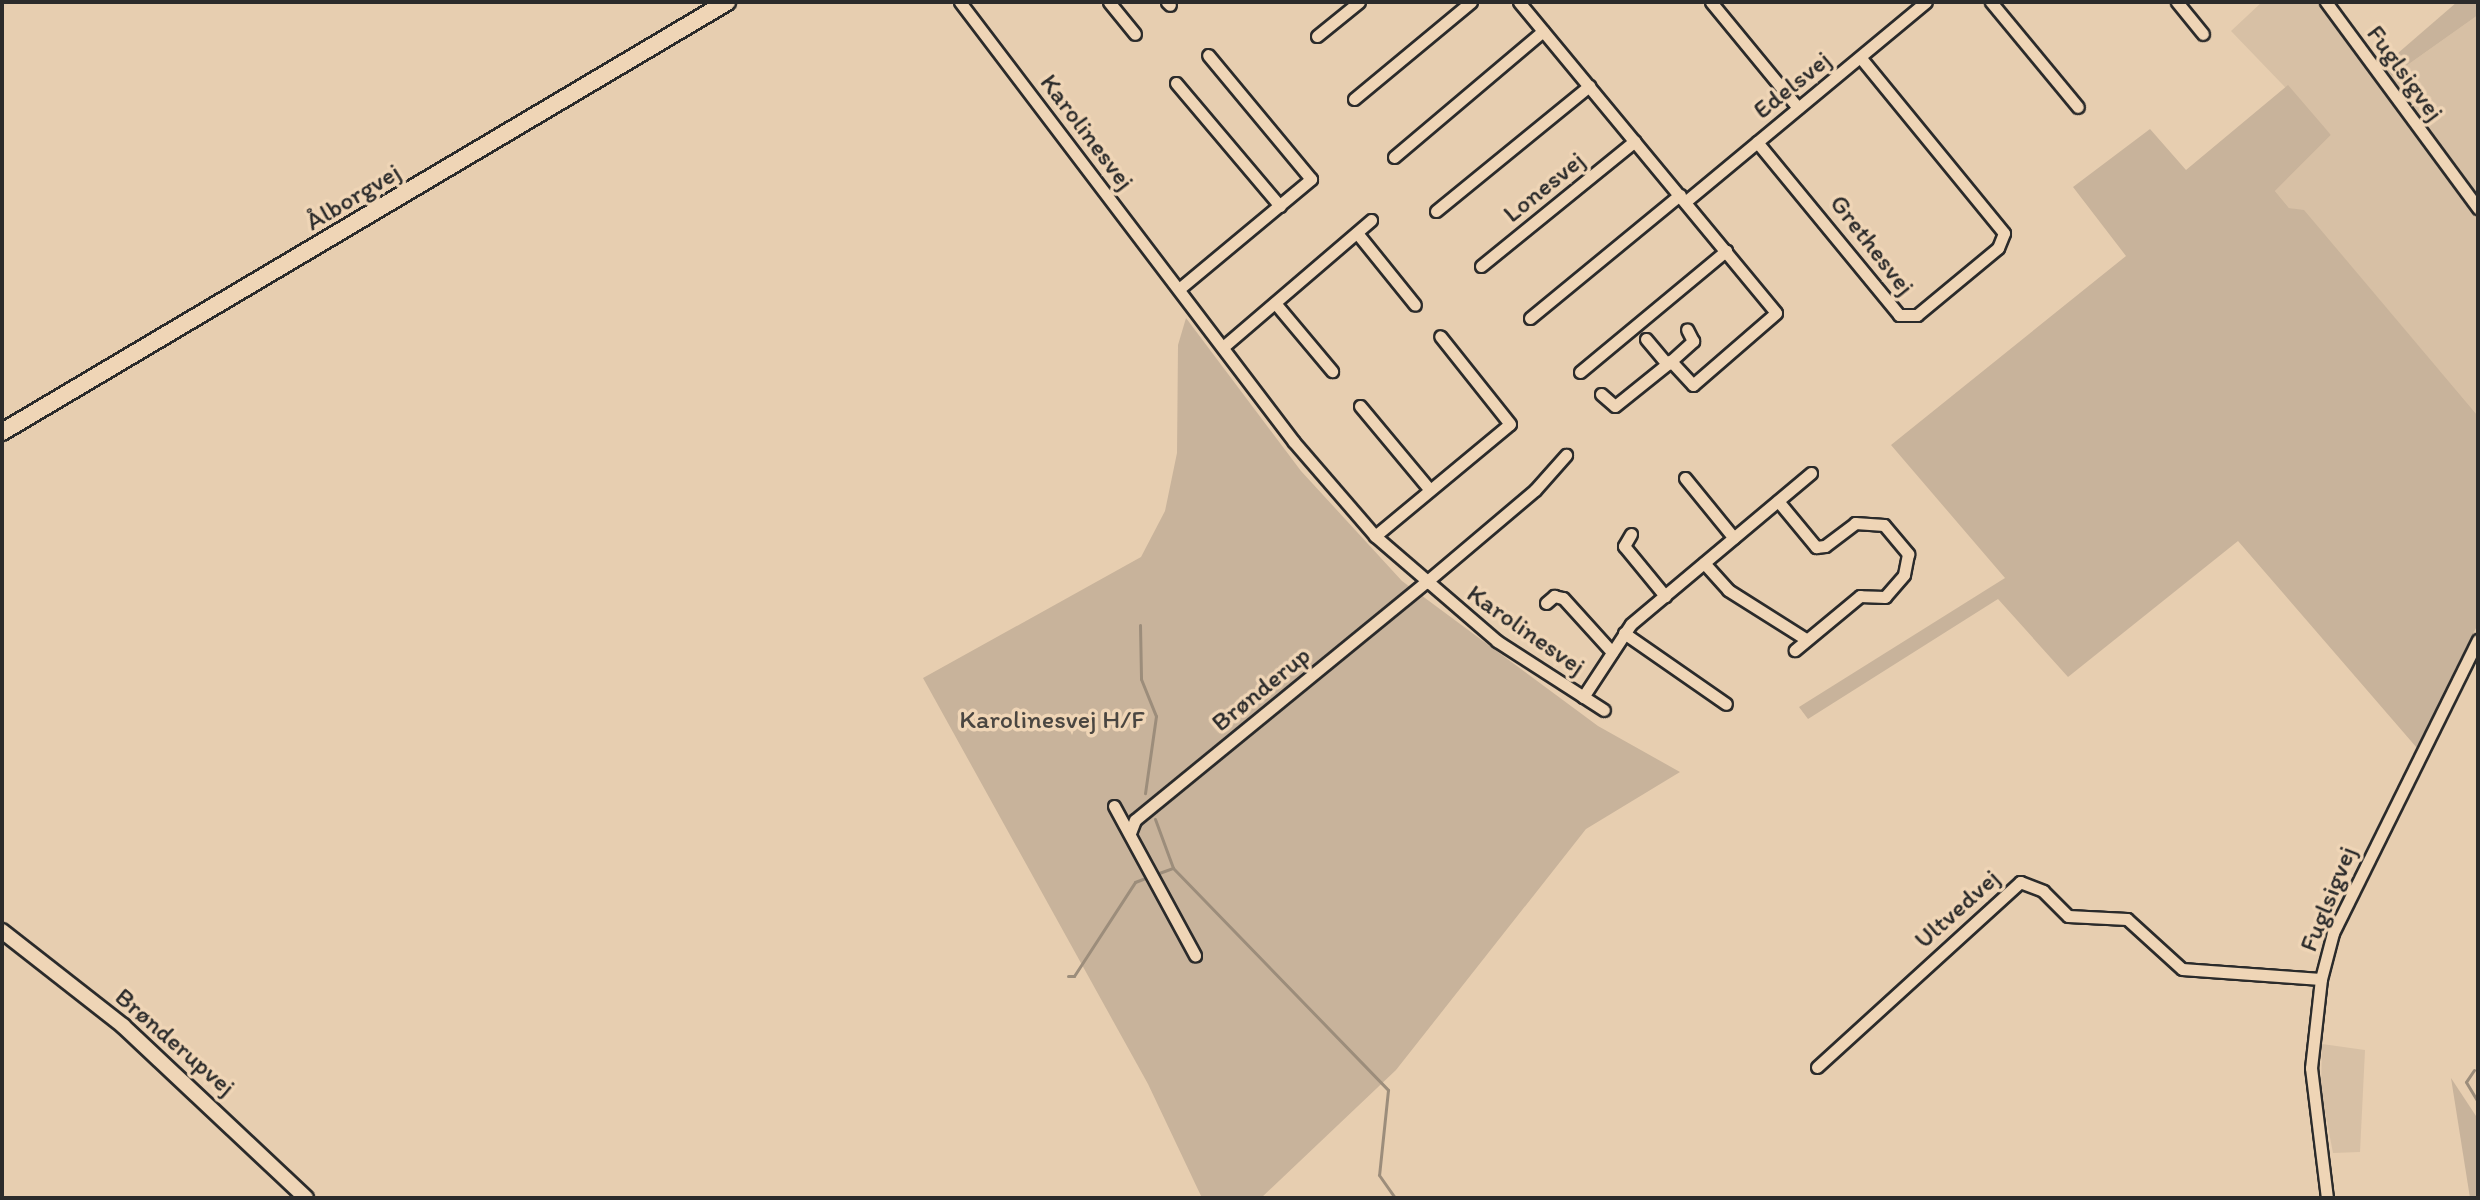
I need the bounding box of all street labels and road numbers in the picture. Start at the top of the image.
street label: Fuglsigvej [2360,19,2450,127]
street label: Edelsvej [1747,44,1837,126]
street label: Karolinesvej [1033,68,1141,196]
street label: Lonesvej [1497,145,1591,229]
street label: Ålborgvej [300,157,406,237]
street label: Grethesvej [1823,188,1921,302]
street label: Karolinesvej [1461,578,1591,682]
street label: Brønderup [1205,640,1317,738]
street label: Fuglsigvej [2293,842,2363,956]
street label: Ultvedvej [1908,863,2006,955]
street label: Brønderupvej [108,981,242,1103]

